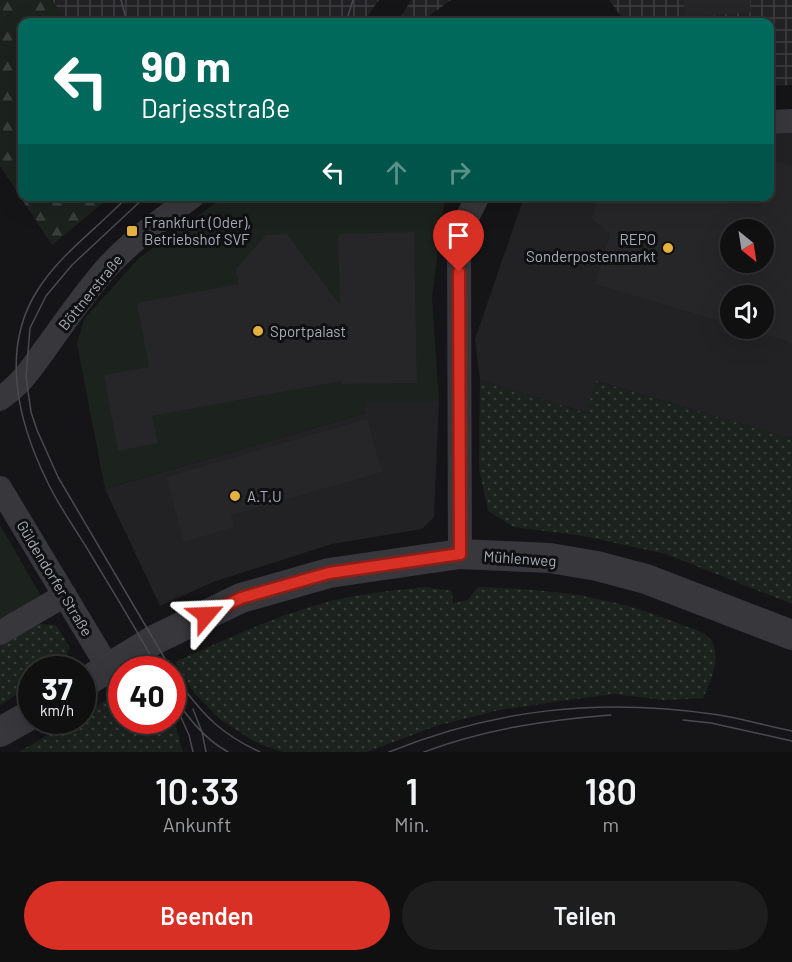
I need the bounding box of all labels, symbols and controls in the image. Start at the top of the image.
text: 90 m [141,40,231,90]
icon: left [42,42,120,120]
text: Darjesstraße [141,91,290,123]
icon: left [317,156,350,189]
icon: ahead [380,156,413,189]
icon: right [443,156,476,189]
pin [433,210,484,272]
place label: Frankfurt (Oder), Betriebshof SVF [144,213,251,248]
icon: arrive [442,219,475,252]
north arrow [720,219,774,273]
map controls [720,219,774,339]
marker: Frankfurt (Oder), Betriebshof SVF [125,224,139,238]
place label: REPO Sonderpostenmarkt [526,230,656,265]
marker: REPO Sonderpostenmarkt [661,241,675,255]
street label: Böttnerstraße [54,251,126,333]
button: sound [720,285,774,339]
place label: Sportpalast [270,322,346,340]
marker: Sportpalast [251,324,265,338]
place label: A.T.U [247,487,282,505]
marker: A.T.U [228,489,242,503]
street label: Güldendorfer Straße [13,517,97,639]
street label: Mühlenweg [483,546,557,570]
position arrow [174,583,238,647]
speed limit sign: 40 [108,656,186,734]
text: 37 [41,670,73,706]
text: km/h [40,701,74,719]
text: 10:33 [155,769,239,812]
text: 1 [406,769,418,812]
text: 180 [585,769,637,812]
text: Ankunft [163,812,232,836]
text: Min. [394,812,430,836]
text: m [603,812,619,836]
button: Beenden [24,881,390,950]
button: Teilen [402,881,768,950]

